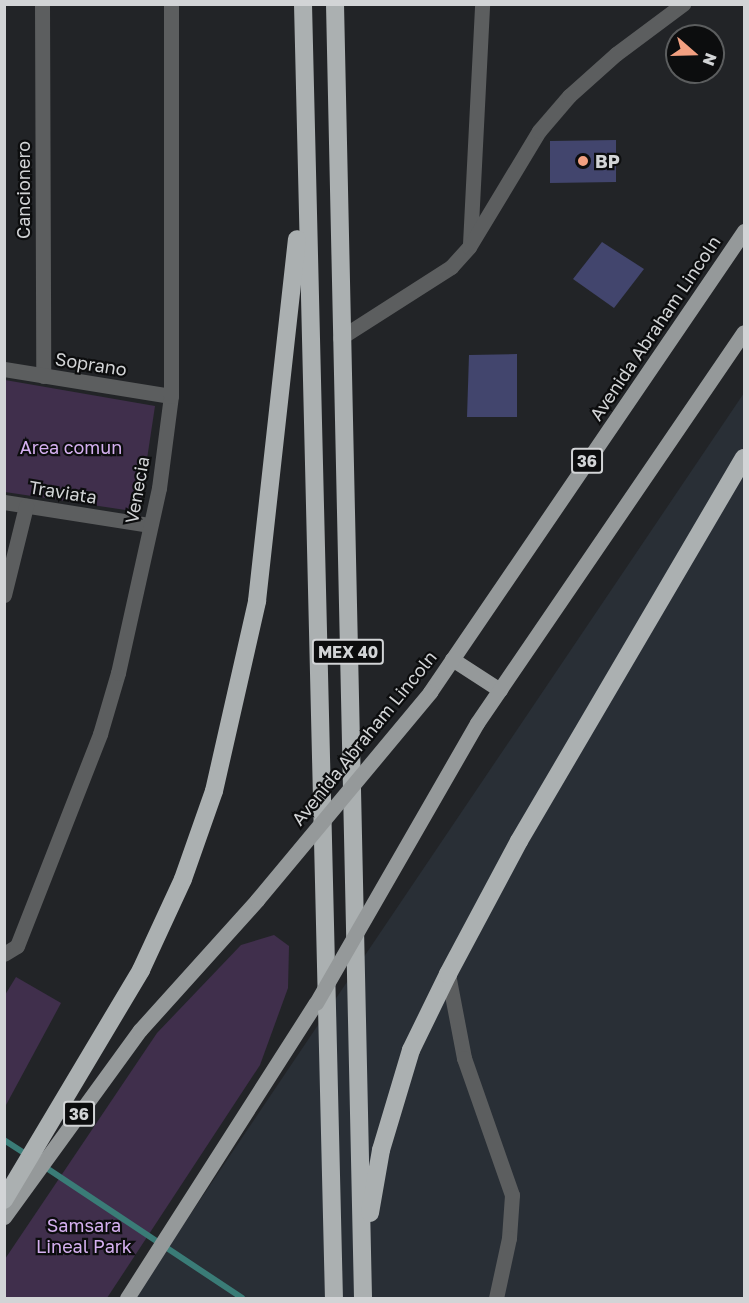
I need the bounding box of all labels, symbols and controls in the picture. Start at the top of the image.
north arrow [665,24,725,84]
text: N [699,50,722,69]
street label: Cancionero [12,141,34,239]
place label: BP [595,150,620,172]
marker: BP [576,154,590,168]
street label: Avenida Abraham Lincoln [585,232,725,424]
street label: Soprano [54,348,128,380]
park label: Area comun [20,436,122,458]
road number: 36 [570,448,604,474]
street label: Venecia [120,455,154,525]
street label: Traviata [28,476,98,508]
road number: MEX 40 [310,639,386,665]
street label: Avenida Abraham Lincoln [287,646,441,830]
road number: 36 [62,1101,96,1127]
park label: Samsara Lineal Park [36,1215,132,1258]

